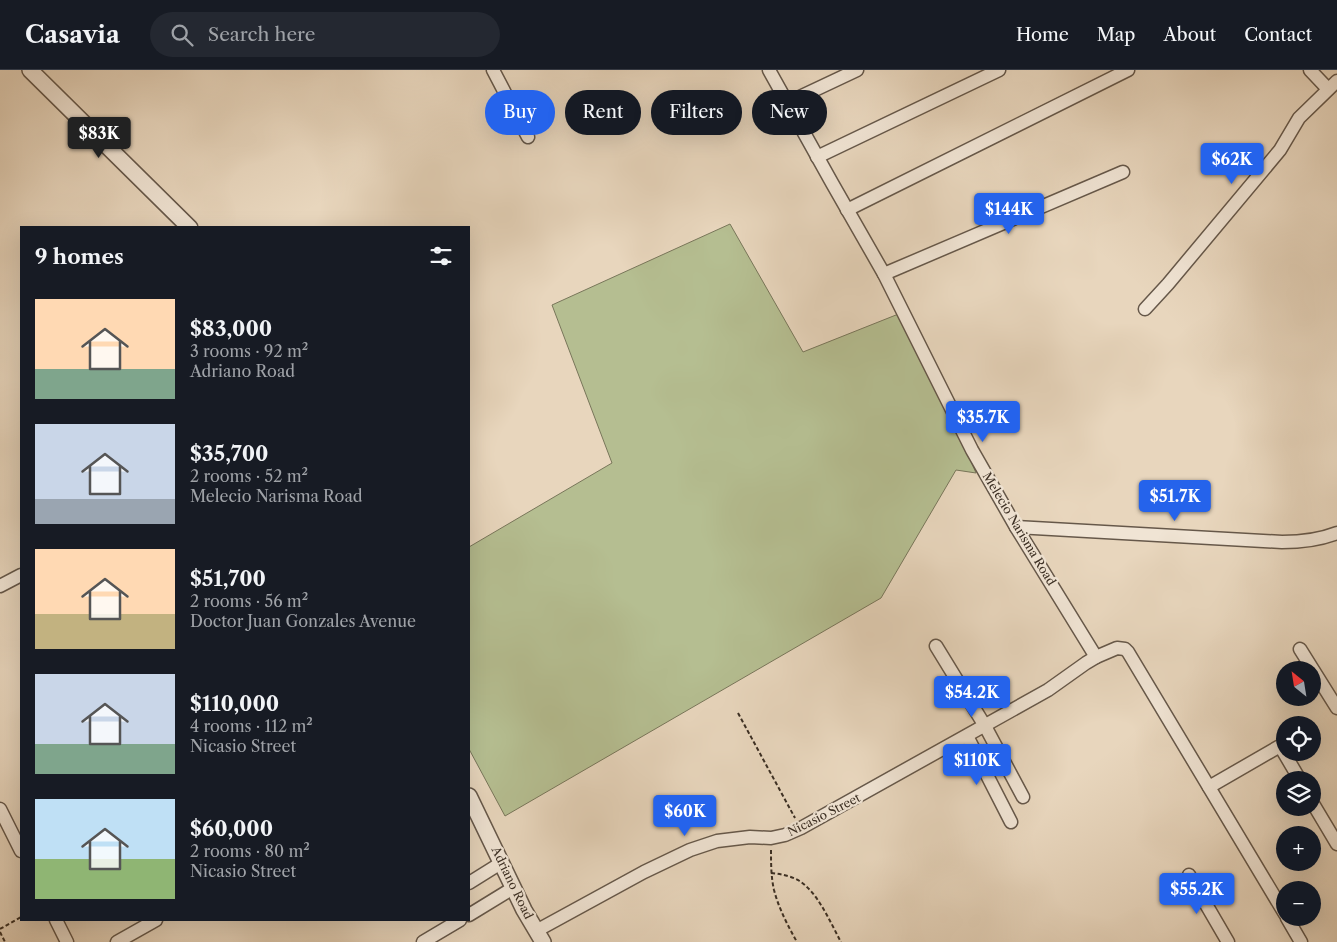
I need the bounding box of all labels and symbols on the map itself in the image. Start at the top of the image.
pin: $83K [69,116,129,159]
pin: $62K [1202,142,1262,185]
pin: $144K [974,192,1044,235]
pin: $35.7K [942,400,1024,443]
street label: Melecio Narisma Road [980,469,1060,589]
pin: $51.7K [1134,480,1216,522]
north arrow [1276,661,1321,706]
pin: $54.2K [931,676,1013,718]
pin: $110K [942,744,1012,786]
street label: Nicasio Street [785,789,863,839]
pin: $60K [655,794,715,837]
street label: Adriano Road [488,843,537,922]
pin: $55.2K [1156,872,1238,915]

